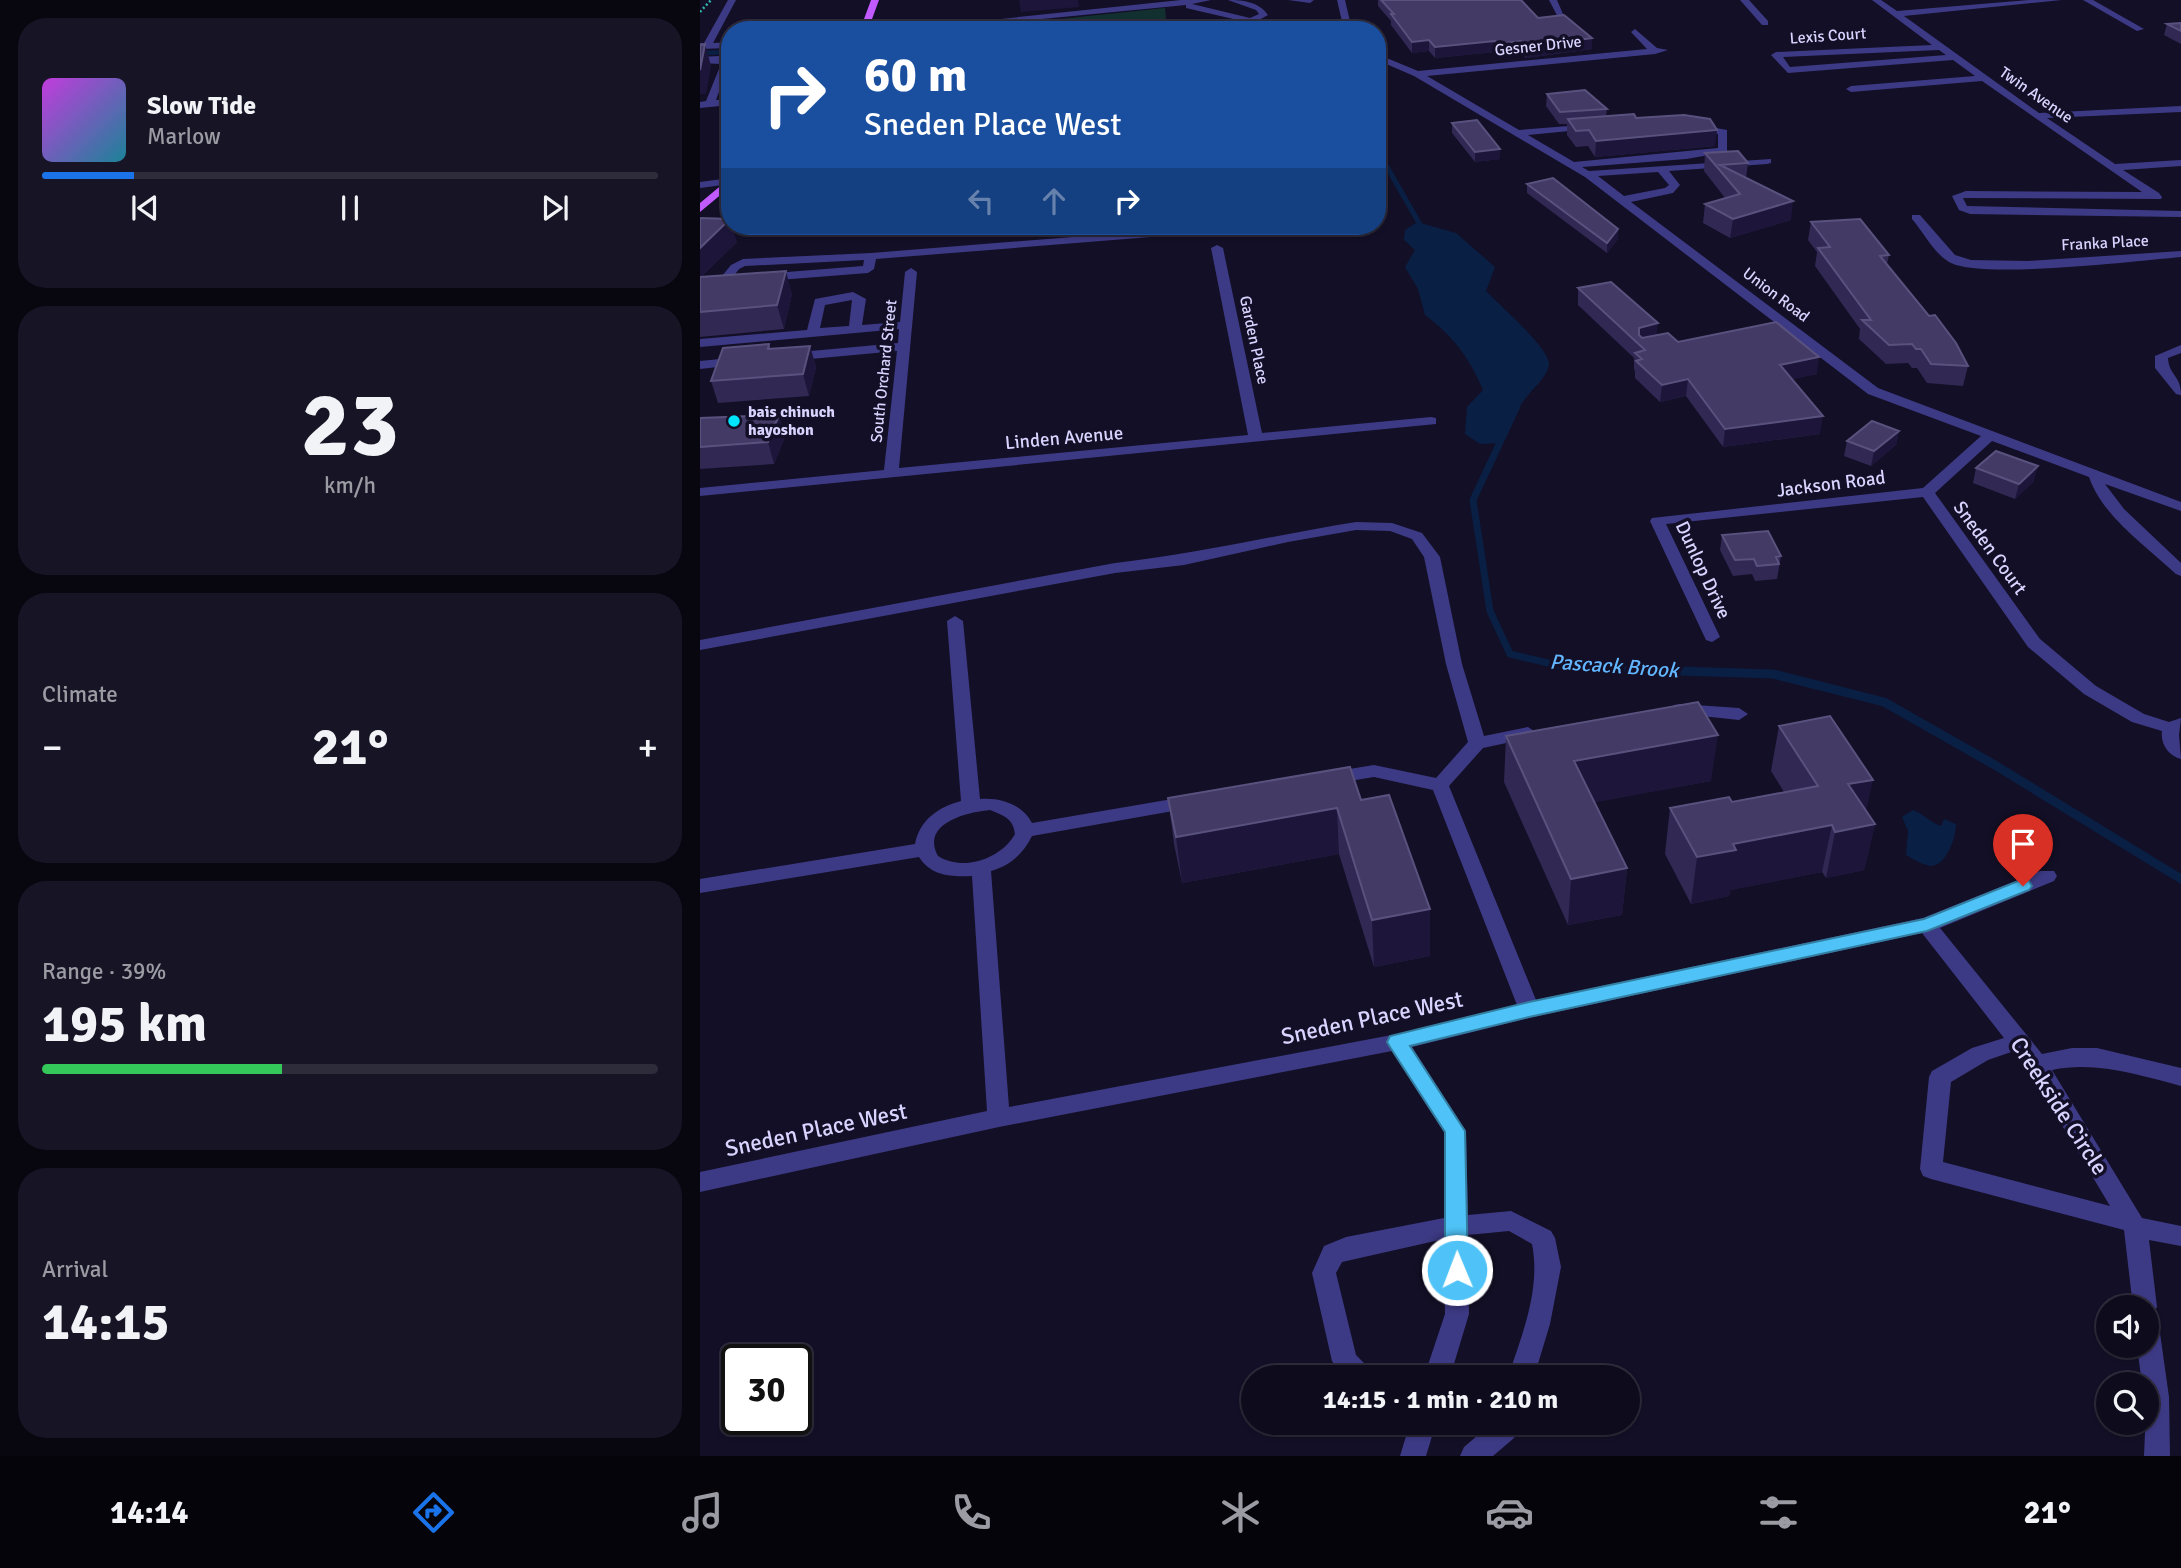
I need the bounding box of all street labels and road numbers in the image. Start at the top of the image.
street label: Lexis Court [1789,23,1867,49]
street label: Gesner Drive [1494,31,1582,61]
street label: Twin Avenue [1995,62,2077,128]
street label: Franka Place [2061,231,2149,255]
street label: Union Road [1739,263,1813,327]
street label: Garden Place [1235,294,1273,386]
street label: South Orchard Street [867,298,901,444]
street label: Linden Avenue [1004,421,1124,455]
street label: Jackson Road [1775,465,1887,503]
street label: Sneden Court [1948,496,2032,600]
street label: Dunlop Drive [1670,517,1736,623]
street label: Sneden Place West [1278,985,1466,1051]
street label: Creekside Circle [2004,1032,2114,1180]
street label: Sneden Place West [722,1097,910,1163]

